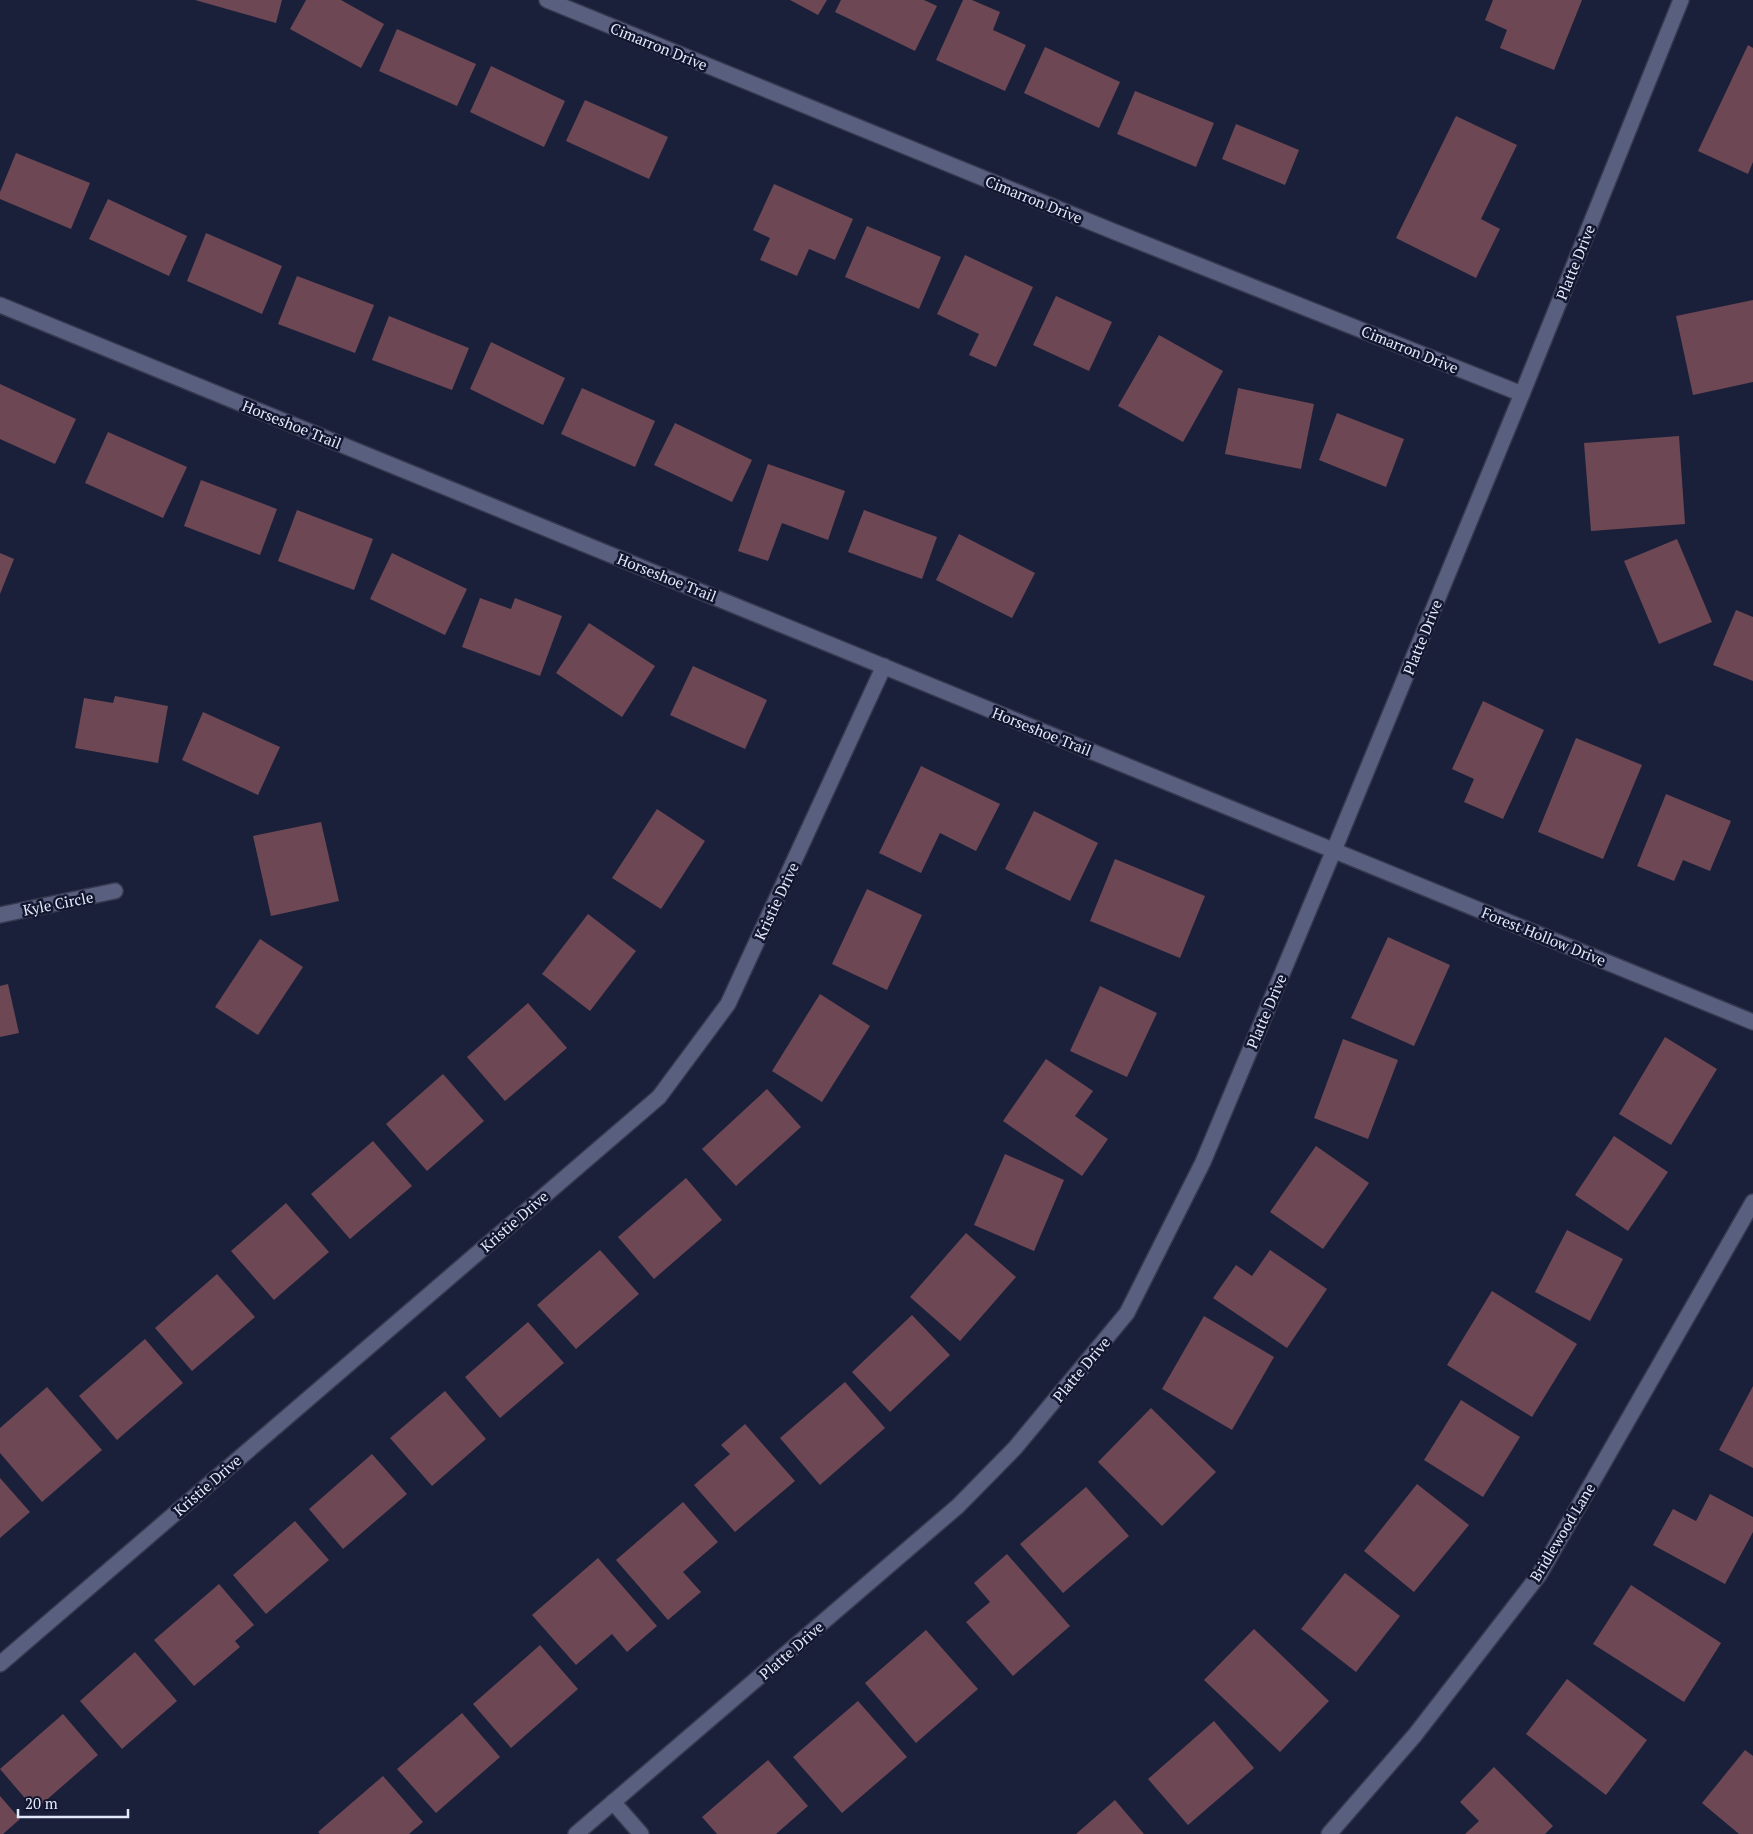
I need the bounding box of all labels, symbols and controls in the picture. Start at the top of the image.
street label: Cimarron Drive [608,17,710,75]
street label: Cimarron Drive [983,170,1085,228]
street label: Platte Drive [1551,222,1599,302]
street label: Cimarron Drive [1359,320,1461,378]
street label: Horseshoe Trail [240,395,344,453]
street label: Horseshoe Trail [615,548,719,606]
street label: Platte Drive [1398,597,1446,677]
street label: Horseshoe Trail [990,702,1094,760]
street label: Kristie Drive [749,859,803,943]
street label: Kyle Circle [21,886,95,920]
street label: Forest Hollow Drive [1479,902,1609,970]
street label: Platte Drive [1241,971,1291,1051]
street label: Kristie Drive [476,1186,552,1256]
street label: Platte Drive [1048,1332,1114,1406]
street label: Kristie Drive [169,1450,245,1520]
street label: Bridlewood Lane [1525,1479,1599,1585]
street label: Platte Drive [755,1616,827,1684]
scale bar [18,1786,128,1818]
text: 20 m [25,1793,58,1813]

